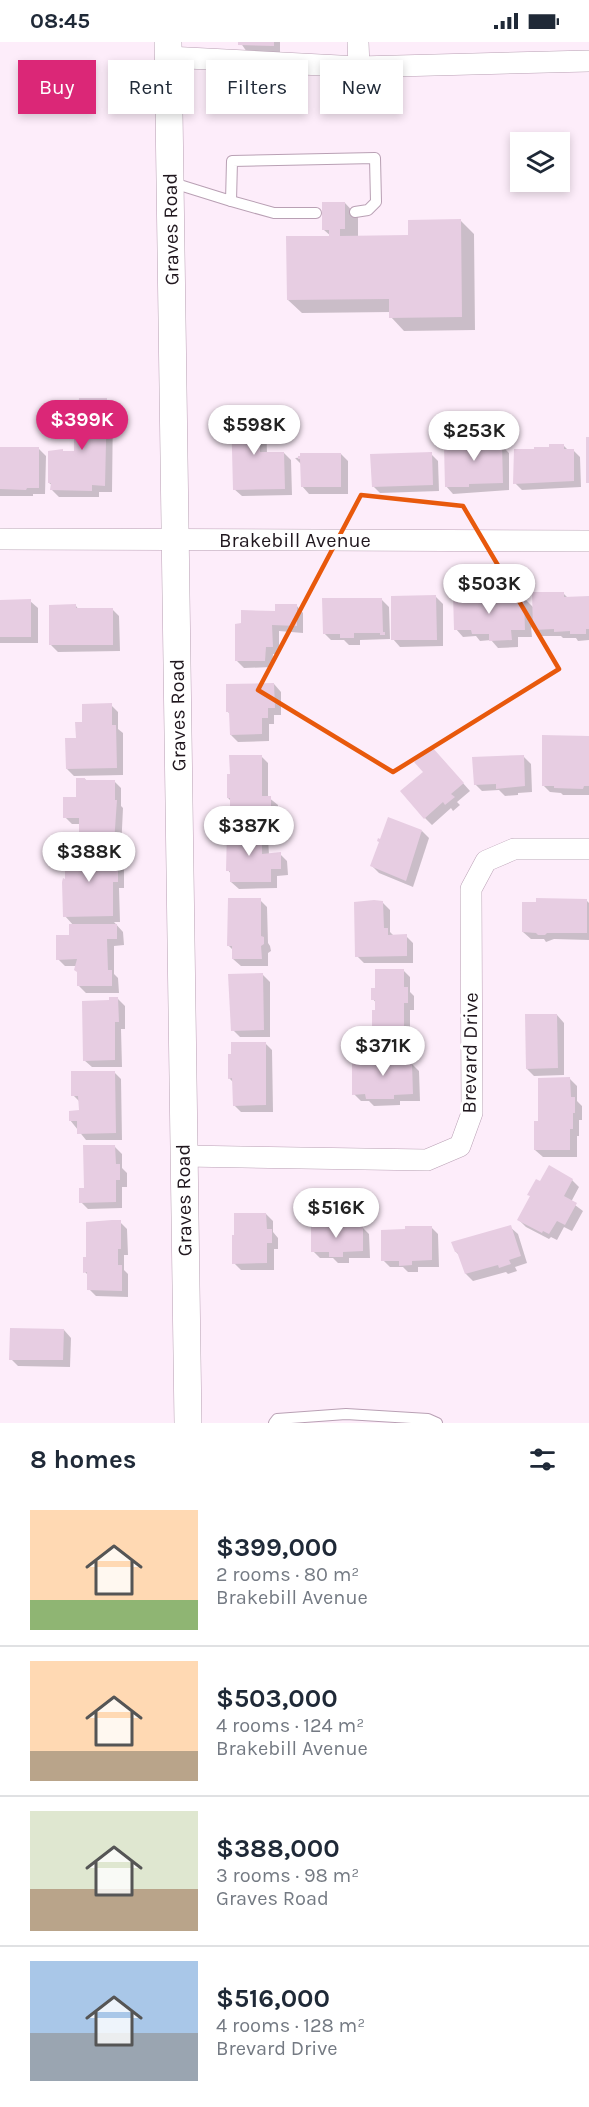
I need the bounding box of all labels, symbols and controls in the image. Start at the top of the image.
text: 08:45 [30,8,90,34]
chip: Buy [18,60,96,114]
chip: Rent [108,60,194,114]
chip: Filters [206,60,308,114]
chip: New [320,60,403,114]
map controls [510,132,570,192]
button: layers [510,132,570,192]
street label: Graves Road [159,172,183,286]
pin: $399K [40,400,124,451]
pin: $598K [212,405,296,456]
text: $399K [50,408,114,431]
pin: $253K [432,411,516,462]
text: $598K [222,413,286,436]
text: $253K [442,419,506,442]
street label: Brakebill Avenue [219,529,371,552]
pin: $503K [447,564,531,615]
text: $503K [457,572,521,595]
street label: Graves Road [166,658,190,772]
pin: $387K [207,806,291,857]
text: $387K [218,814,280,837]
pin: $388K [47,832,131,883]
text: $388K [56,840,122,863]
street label: Brevard Drive [457,992,483,1114]
pin: $371K [341,1026,425,1077]
text: $371K [355,1034,411,1057]
street label: Graves Road [172,1143,196,1257]
pin: $516K [294,1188,378,1239]
text: $516K [307,1196,365,1219]
icon: filters [526,1443,559,1476]
text: 8 homes [30,1444,136,1475]
text: $399,000 [216,1532,338,1563]
icon: home [78,1534,150,1606]
text: 2 rooms · 80 m² [216,1563,359,1586]
text: Brakebill Avenue [216,1586,368,1609]
text: $503,000 [216,1683,338,1714]
icon: home [78,1685,150,1757]
text: 4 rooms · 124 m² [216,1714,364,1737]
text: Brakebill Avenue [216,1737,368,1760]
text: $388,000 [216,1833,340,1864]
icon: home [78,1835,150,1907]
text: 3 rooms · 98 m² [216,1864,359,1887]
text: Graves Road [216,1887,329,1910]
text: $516,000 [216,1983,330,2014]
icon: home [78,1985,150,2057]
text: 4 rooms · 128 m² [216,2014,365,2037]
text: Brevard Drive [216,2037,338,2060]

